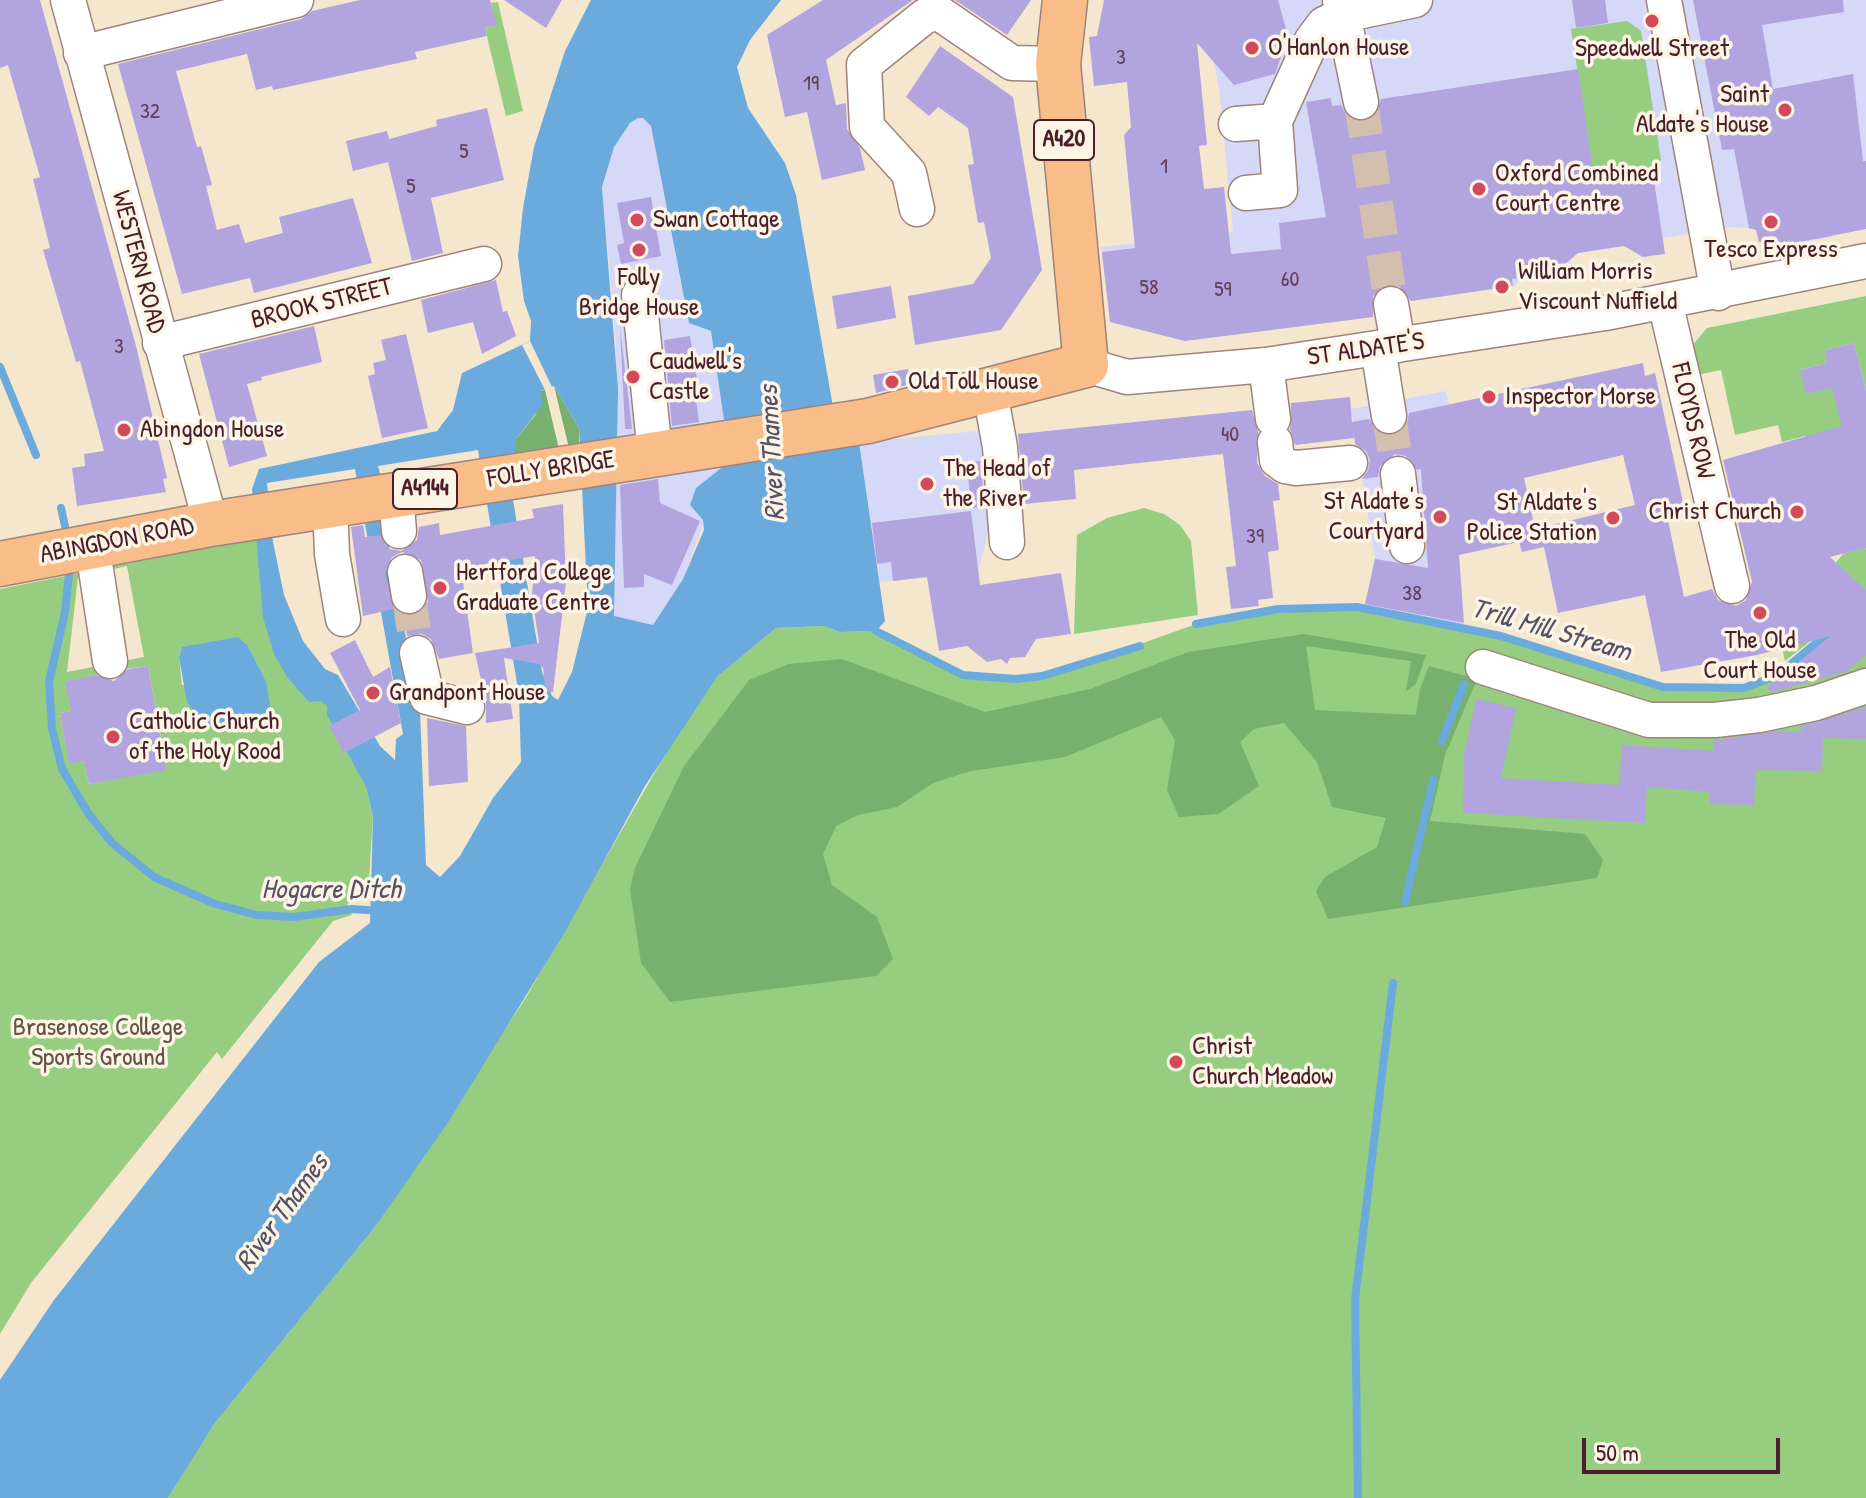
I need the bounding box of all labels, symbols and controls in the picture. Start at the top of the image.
marker: Speedwell Street [1643,12,1661,30]
place label: O'Hanlon House [1268,32,1409,64]
place label: Speedwell Street [1575,33,1729,65]
marker: O'Hanlon House [1243,39,1261,57]
house number: 3 [1116,45,1126,71]
house number: 19 [803,71,819,97]
place label: Saint Aldate's House [1636,79,1769,140]
house number: 32 [140,99,160,125]
marker: Saint Aldate's House [1776,101,1794,119]
road number: A420 [1034,120,1094,160]
house number: 5 [459,139,469,165]
house number: 1 [1160,154,1168,180]
place label: Oxford Combined Court Centre [1495,158,1658,220]
house number: 5 [406,174,416,200]
marker: Oxford Combined Court Centre [1470,180,1488,198]
street label: WESTERN ROAD [104,187,172,337]
place label: Swan Cottage [653,204,780,236]
marker: Swan Cottage [628,211,646,229]
marker: Tesco Express [1762,213,1780,231]
place label: Tesco Express [1704,234,1838,266]
marker: Folly Bridge House [630,241,648,259]
place label: William Morris Viscount Nuffield [1518,256,1677,318]
place label: Folly Bridge House [579,262,699,324]
house number: 60 [1281,267,1299,293]
street label: BROOK STREET [248,271,396,337]
house number: 58 [1140,275,1158,301]
house number: 59 [1214,277,1232,303]
marker: William Morris Viscount Nuffield [1493,278,1511,296]
street label: ST ALDATE'S [1306,326,1426,374]
house number: 3 [114,334,124,360]
place label: Caudwell's Castle [649,346,742,408]
street label: FLOYDS ROW [1664,360,1720,482]
place label: Old Toll House [908,366,1039,398]
marker: Caudwell's Castle [624,368,642,386]
marker: Old Toll House [883,373,901,391]
place label: Inspector Morse [1505,381,1656,413]
water label: River Thames [753,385,793,521]
marker: Inspector Morse [1480,388,1498,406]
place label: Abingdon House [140,414,284,446]
marker: Abingdon House [115,421,133,439]
house number: 40 [1221,422,1239,448]
street label: FOLLY BRIDGE [485,445,617,495]
place label: The Head of the River [943,453,1051,514]
road number: A4144 [393,469,457,509]
marker: The Head of the River [918,475,936,493]
place label: St Aldate's Courtyard [1324,486,1424,548]
place label: St Aldate's Police Station [1467,487,1597,548]
place label: Christ Church [1648,496,1781,528]
marker: Christ Church [1788,503,1806,521]
marker: St Aldate's Courtyard [1431,508,1449,526]
marker: St Aldate's Police Station [1604,509,1622,527]
street label: ABINGDON ROAD [37,511,197,571]
house number: 39 [1246,524,1264,550]
place label: Hertford College Graduate Centre [456,557,612,618]
marker: Hertford College Graduate Centre [431,579,449,597]
house number: 38 [1402,581,1422,607]
water label: Trill Mill Stream [1467,592,1635,670]
marker: The Old Court House [1751,604,1769,622]
place label: The Old Court House [1703,625,1817,686]
place label: Grandpont House [389,677,545,709]
marker: Grandpont House [364,684,382,702]
place label: Catholic Church of the Holy Rood [129,706,280,768]
marker: Catholic Church of the Holy Rood [104,728,122,746]
water label: Hogacre Ditch [262,874,400,908]
park label: Brasenose College Sports Ground [13,1012,183,1074]
place label: Christ Church Meadow [1192,1031,1333,1092]
marker: Christ Church Meadow [1167,1053,1185,1071]
water label: River Thames [230,1148,336,1278]
scale bar [1586,1422,1784,1472]
text: 50 m [1596,1436,1639,1468]

